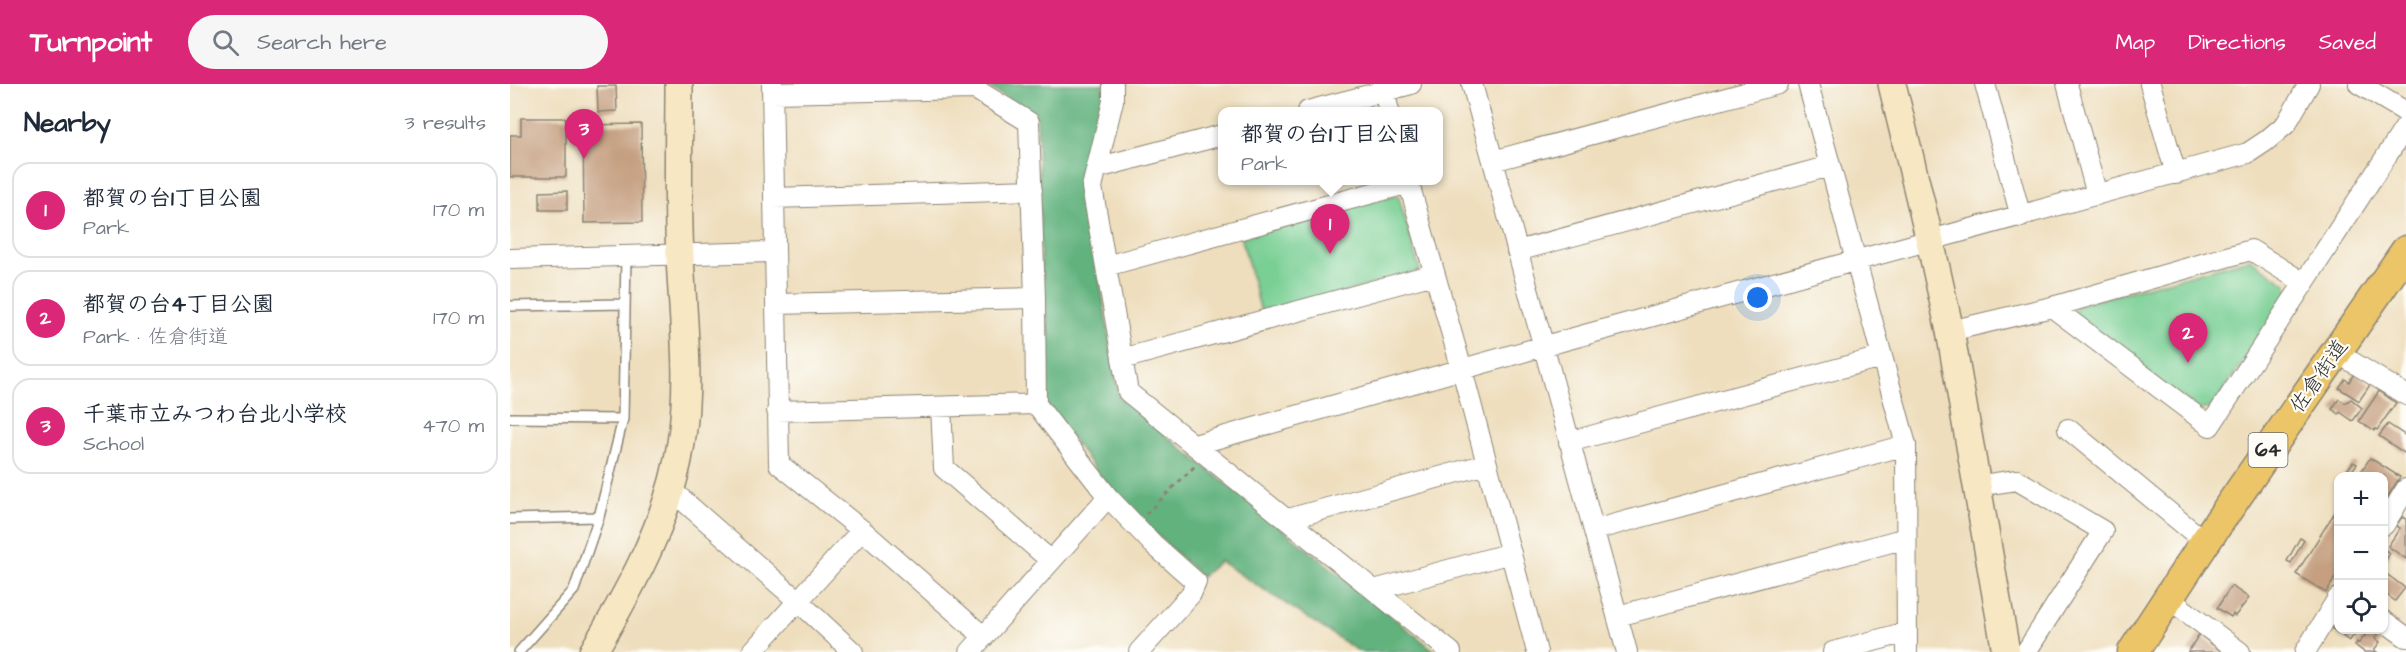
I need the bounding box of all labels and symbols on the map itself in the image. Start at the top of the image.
pin: 3 [564,110,604,159]
pin: 1 [1310,204,1350,254]
your location [1743,283,1772,312]
pin: 2 [2168,314,2208,363]
street label: 佐倉街道 [2283,333,2355,419]
road number: 64 [2248,433,2288,467]

